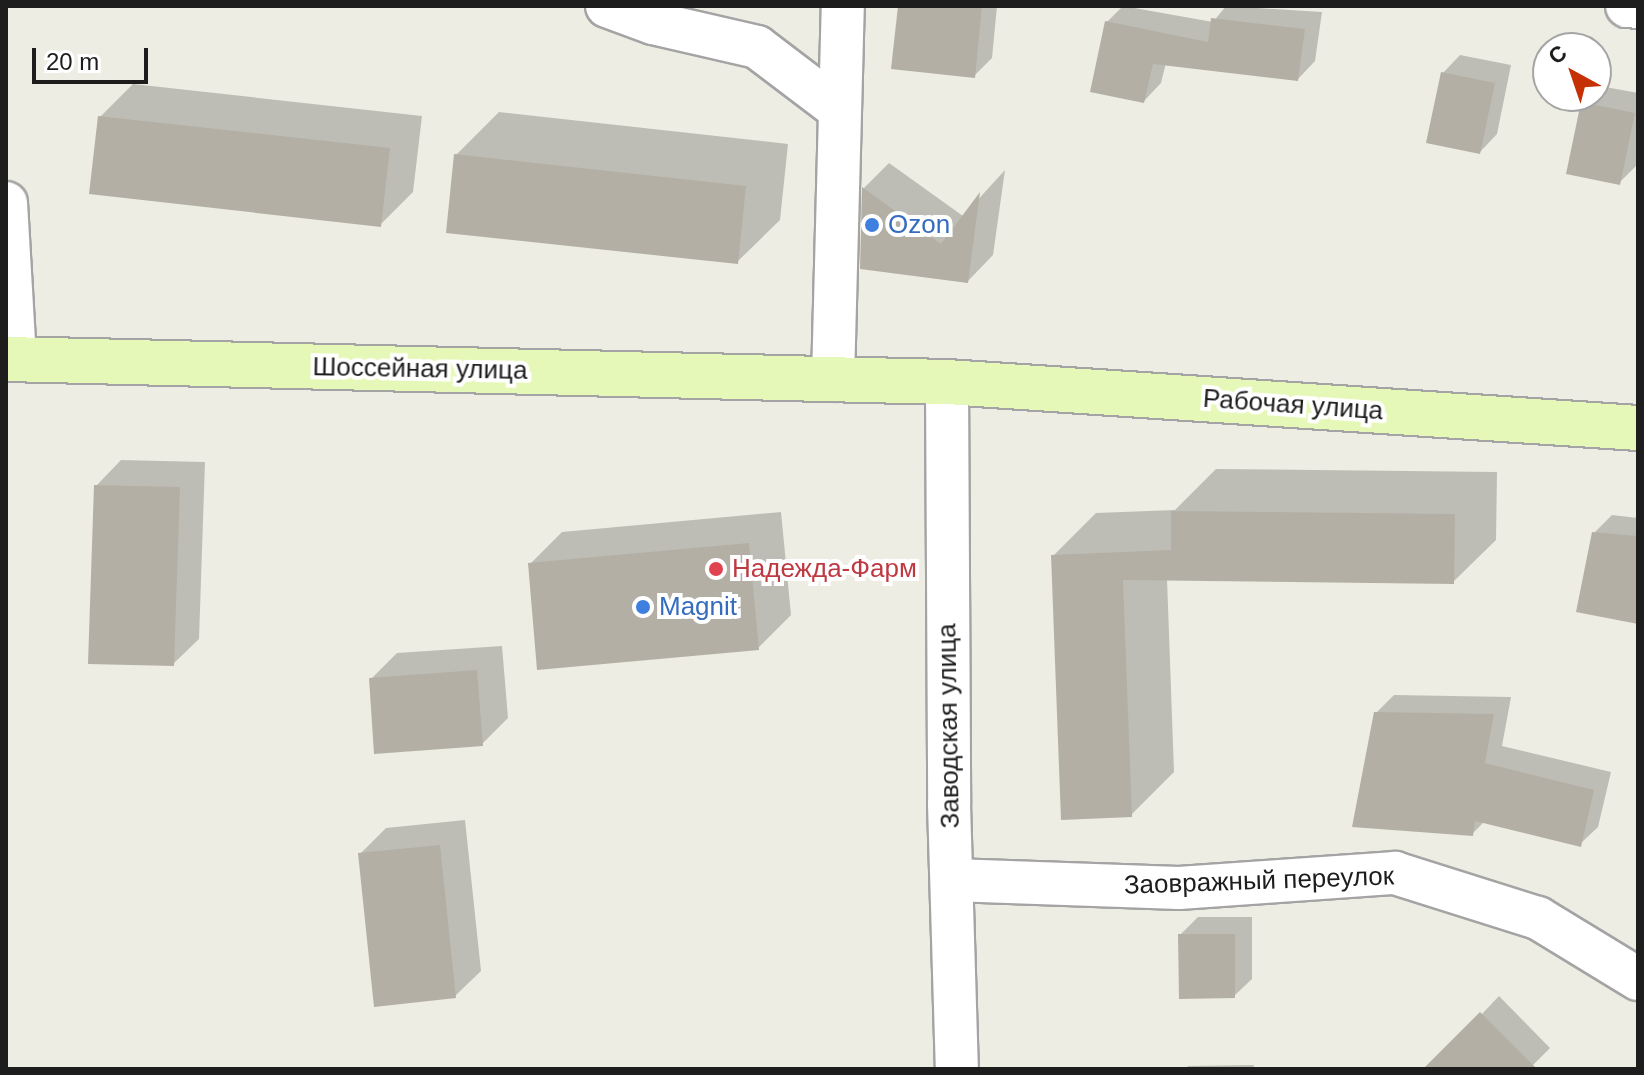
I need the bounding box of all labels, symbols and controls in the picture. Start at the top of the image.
scale bar [36,32,152,82]
north arrow [1532,32,1612,112]
text: С [1543,40,1572,69]
text: 20 m [46,48,99,75]
place label: Ozon [888,209,950,241]
marker: Ozon [863,216,881,234]
street label: Шоссейная улица [312,352,528,386]
street label: Рабочая улица [1202,383,1384,427]
place label: Надежда-Фарм [732,553,917,585]
marker: Надежда-Фарм [707,560,725,578]
place label: Magnit [659,591,737,623]
marker: Magnit [634,598,652,616]
street label: Заводская улица [932,623,966,829]
street label: Заовражный переулок [1123,861,1395,901]

